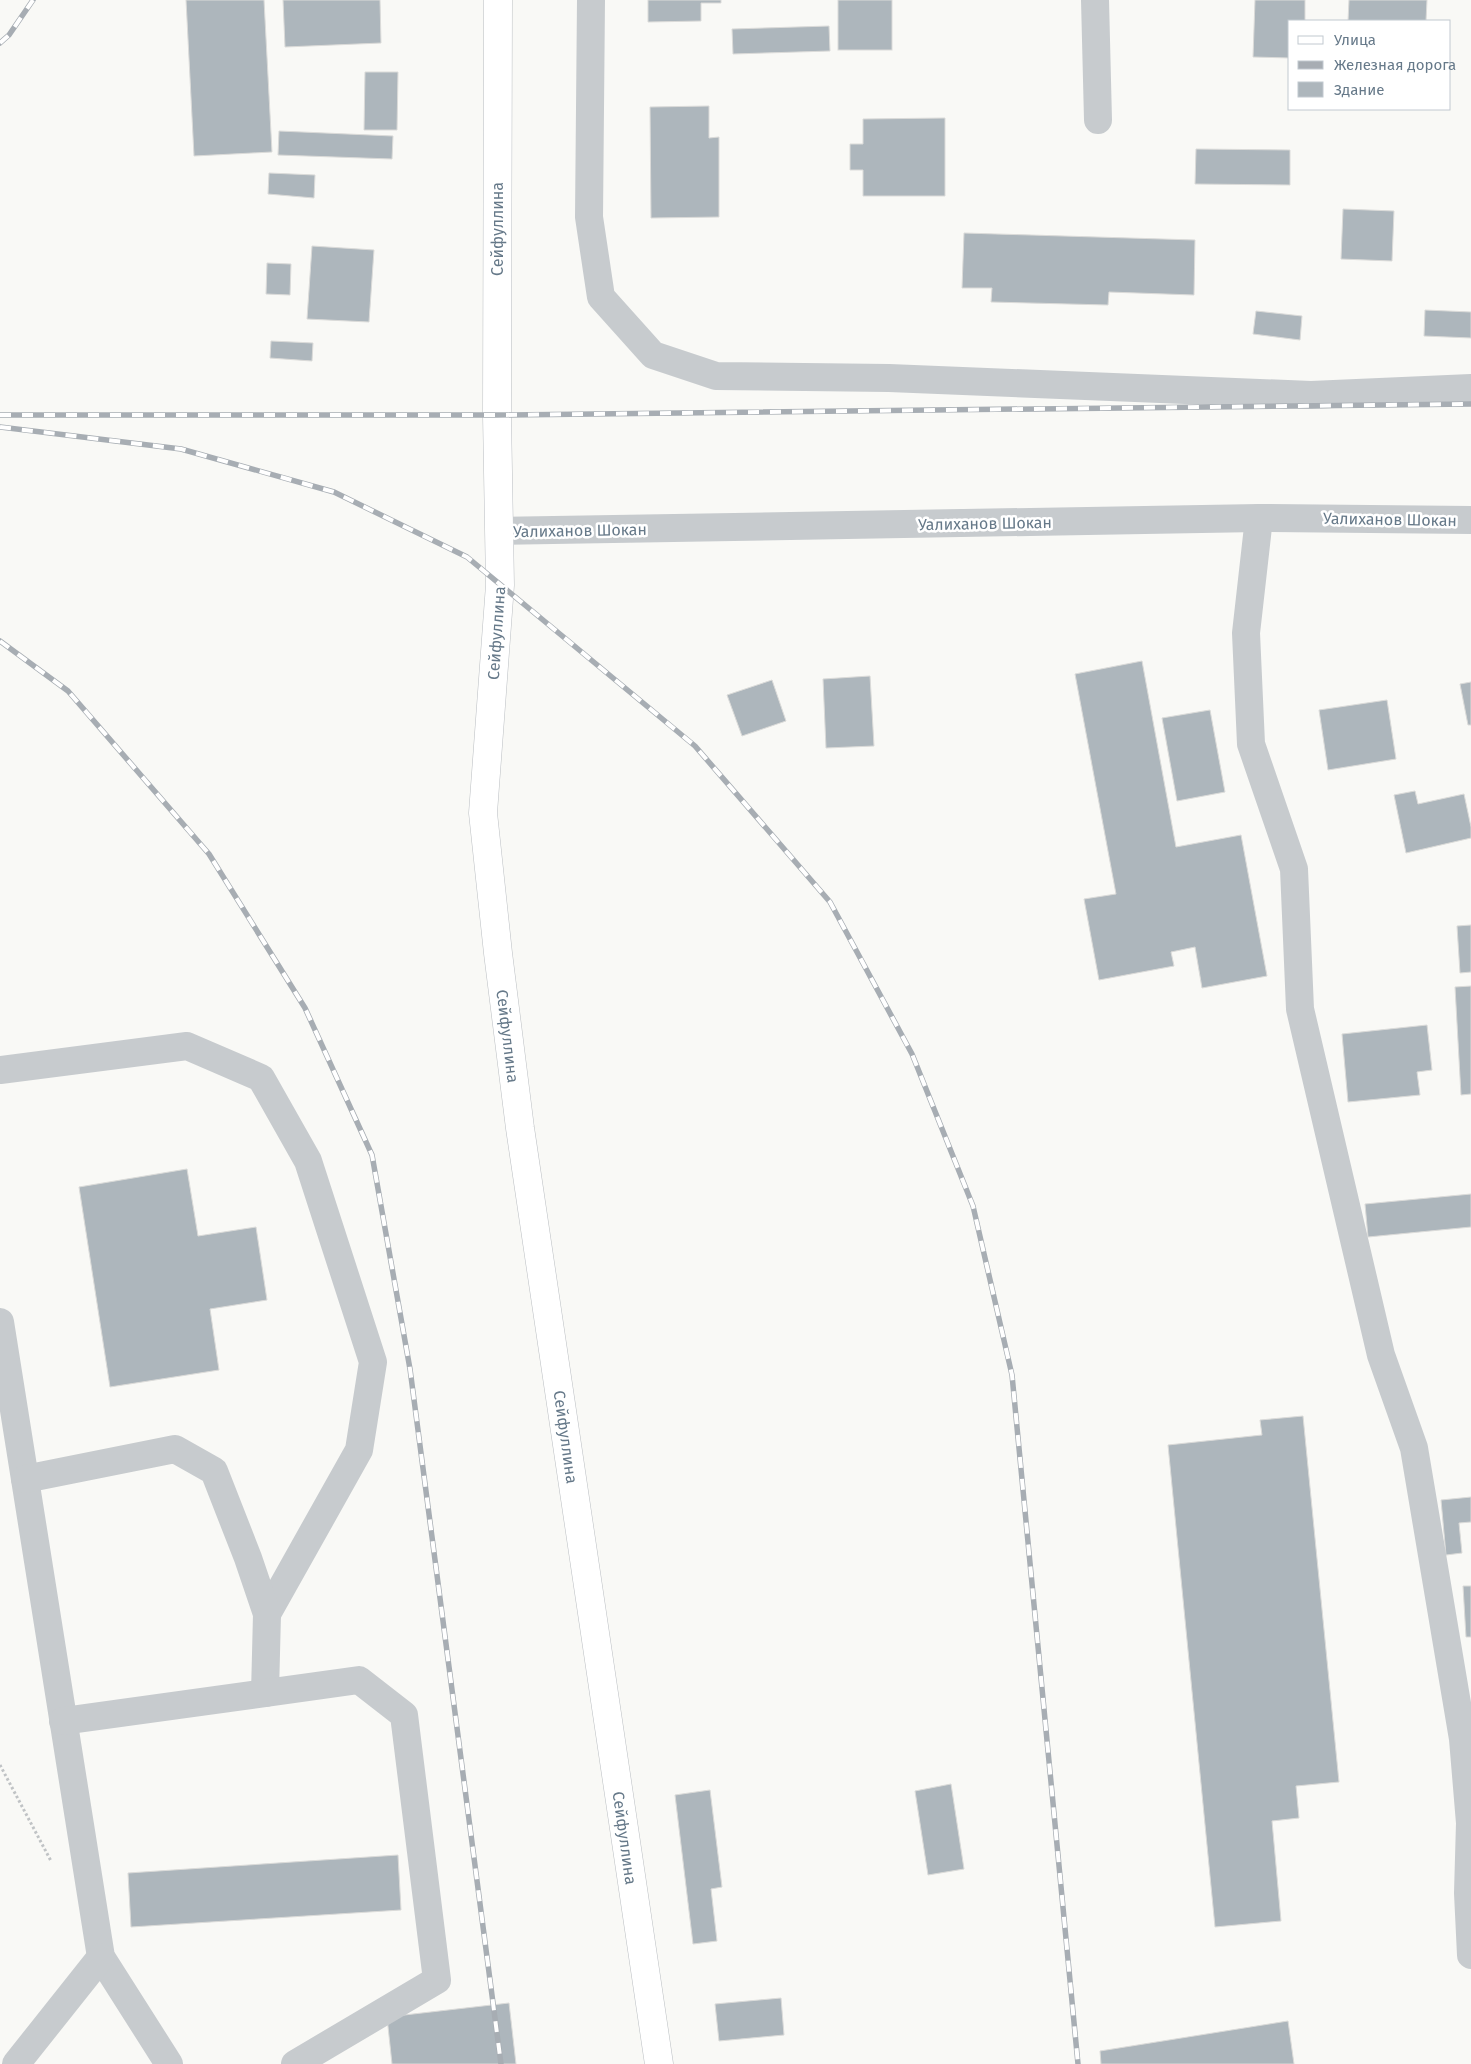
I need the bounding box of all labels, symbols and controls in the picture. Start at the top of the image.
legend [1288,20,1451,110]
text: Улица [1334,31,1376,49]
text: Железная дорога [1334,56,1456,74]
text: Здание [1334,81,1384,99]
street label: Сейфуллина [488,182,507,276]
street label: Уалиханов Шокан [1323,509,1457,530]
street label: Уалиханов Шокан [918,513,1052,534]
street label: Уалиханов Шокан [513,520,647,541]
street label: Сейфуллина [484,586,509,681]
street label: Сейфуллина [492,988,523,1084]
street label: Сейфуллина [550,1389,581,1485]
street label: Сейфуллина [609,1790,640,1886]

